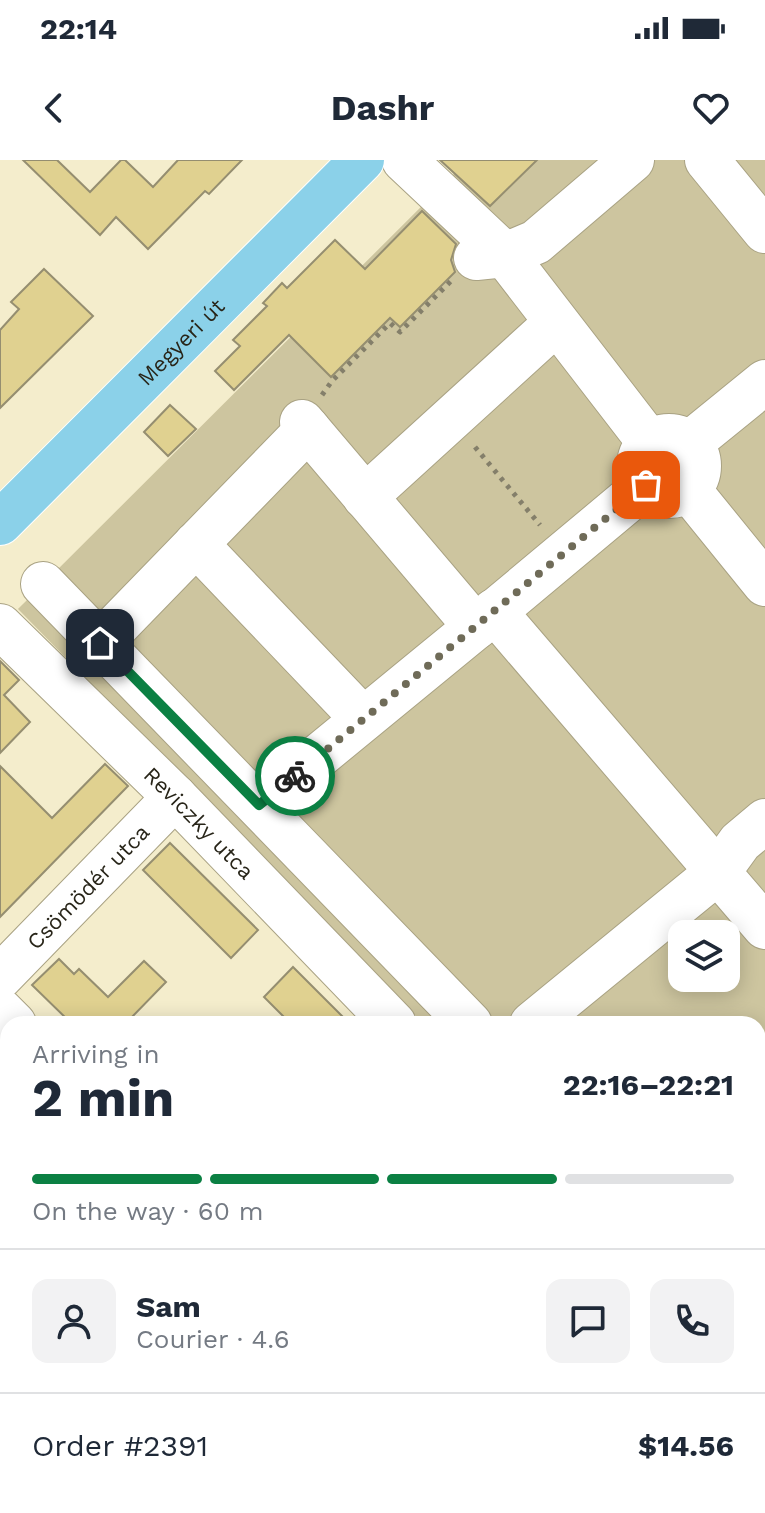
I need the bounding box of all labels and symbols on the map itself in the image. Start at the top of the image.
street label: Megyeri út [132,293,229,390]
pin [612,451,680,519]
pin [66,609,134,677]
courier [255,736,335,816]
street label: Reviczky utca [139,762,259,884]
street label: Csömödér utca [22,819,154,954]

